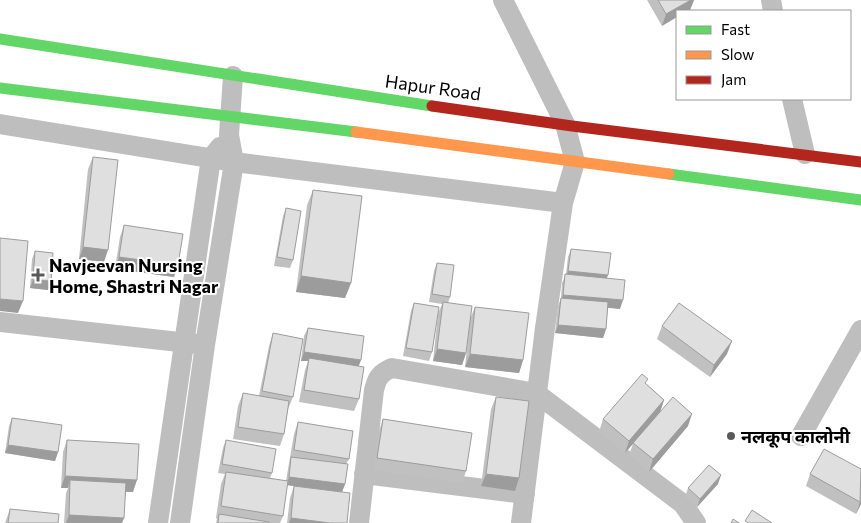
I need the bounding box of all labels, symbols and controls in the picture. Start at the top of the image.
legend [676,10,851,100]
text: Fast [721,20,750,38]
text: Slow [721,45,754,63]
street label: Hapur Road [384,69,482,105]
text: Jam [721,70,746,88]
place label: Navjeevan Nursing Home, Shastri Nagar [49,254,219,297]
marker: Navjeevan Nursing Home, Shastri Nagar [31,268,45,282]
place label: नलकूप कालोनी [741,425,851,449]
marker: नलकूप कालोनी [725,430,737,442]

